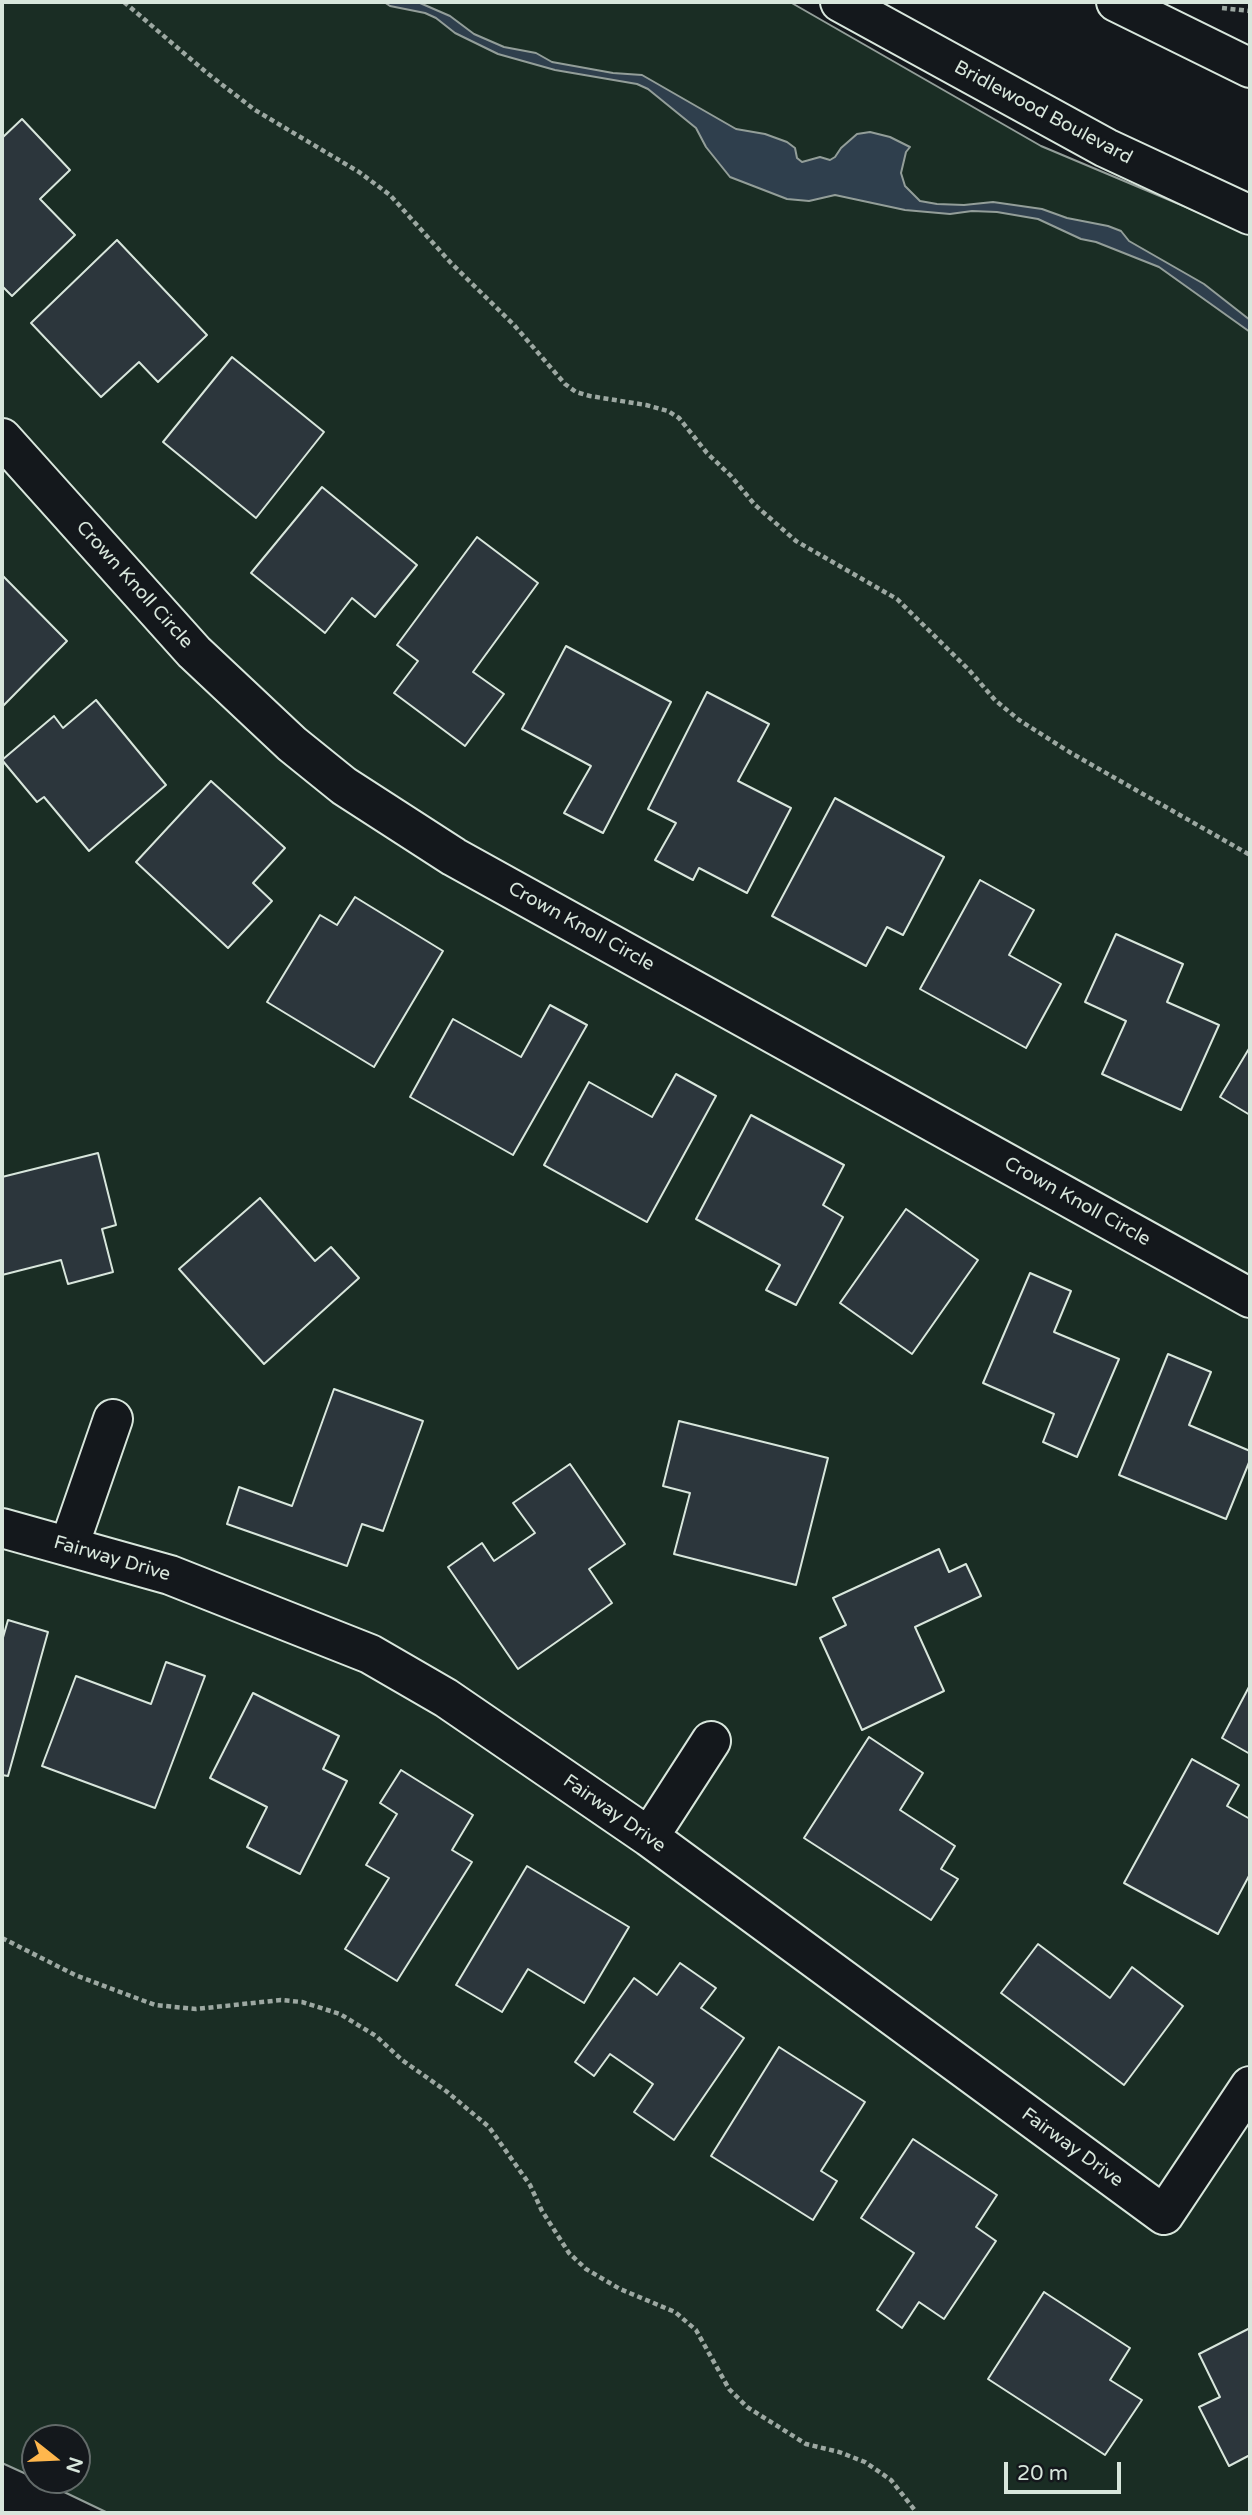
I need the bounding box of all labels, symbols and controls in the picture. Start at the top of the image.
street label: Bridlewood Boulevard [950,56,1136,170]
street label: Crown Knoll Circle [71,516,197,654]
street label: Crown Knoll Circle [504,877,658,977]
street label: Crown Knoll Circle [1000,1152,1154,1252]
street label: Fairway Drive [51,1531,173,1587]
street label: Fairway Drive [558,1770,670,1858]
street label: Fairway Drive [1017,2103,1127,2193]
north arrow [21,2424,91,2494]
scale bar [1007,2448,1124,2492]
text: N [61,2454,87,2476]
text: 20 m [1017,2461,1068,2486]

